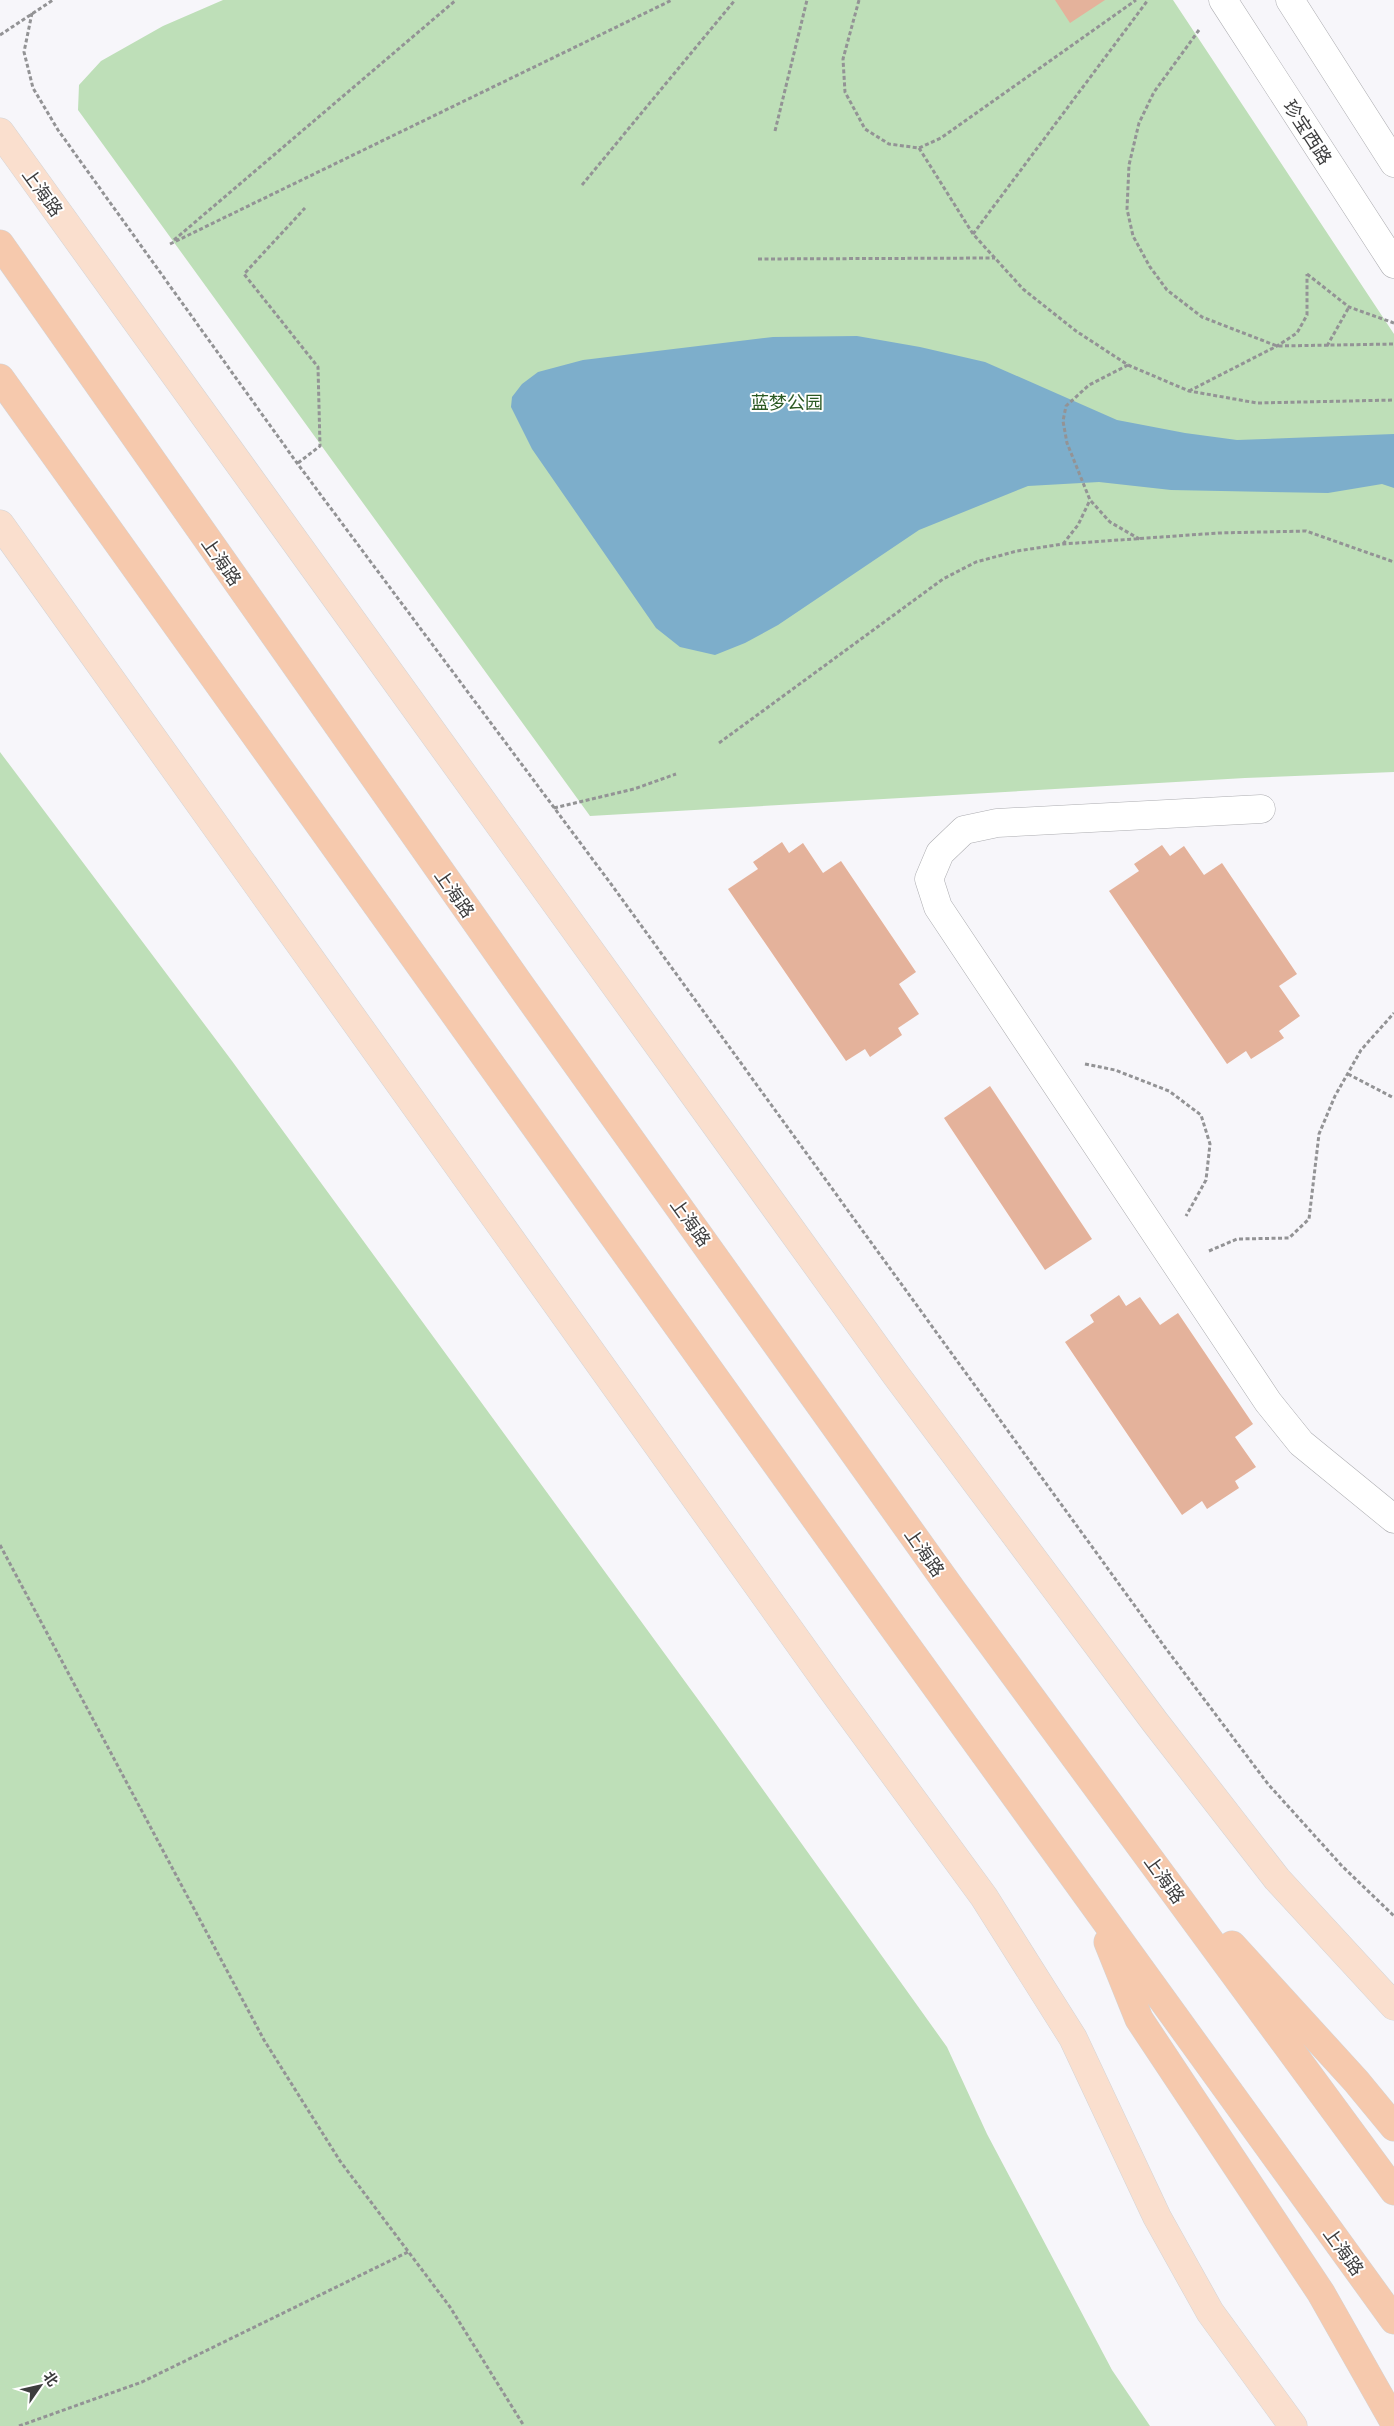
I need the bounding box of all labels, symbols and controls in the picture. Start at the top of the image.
street label: 珍宝西路 [1279,96,1337,168]
street label: 上海路 [18,164,68,220]
park label: 蓝梦公园 [751,391,823,413]
street label: 上海路 [198,533,246,589]
street label: 上海路 [431,865,479,921]
street label: 上海路 [666,1194,716,1250]
street label: 上海路 [901,1524,949,1580]
street label: 上海路 [1140,1851,1190,1907]
street label: 上海路 [1319,2223,1369,2279]
north arrow [15,2361,65,2411]
text: 北 [40,2368,62,2389]

